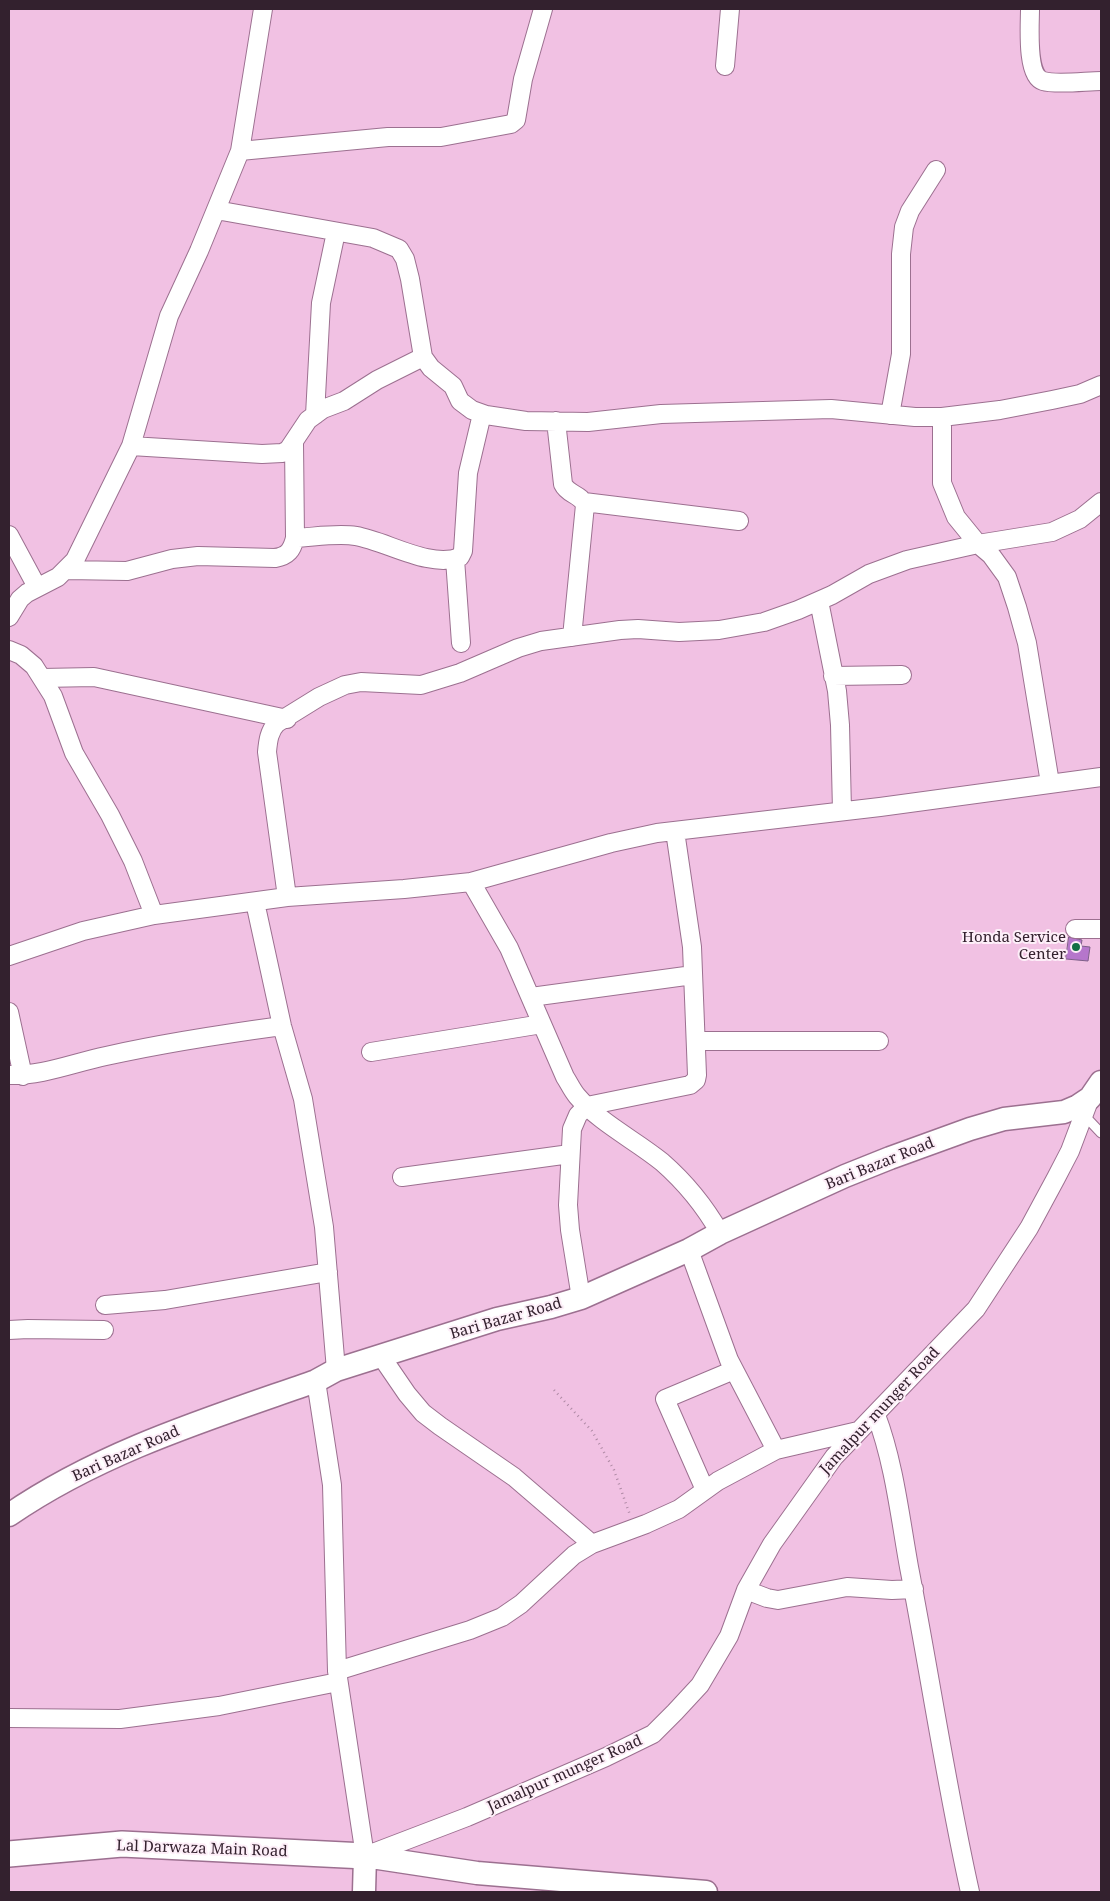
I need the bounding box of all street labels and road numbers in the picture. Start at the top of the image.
street label: Bari Bazar Road [823,1134,937,1194]
street label: Bari Bazar Road [448,1294,564,1344]
street label: Jamalpur munger Road [816,1344,944,1478]
street label: Bari Bazar Road [70,1422,182,1486]
street label: Jamalpur munger Road [485,1732,645,1816]
street label: Lal Darwaza Main Road [116,1837,288,1861]

